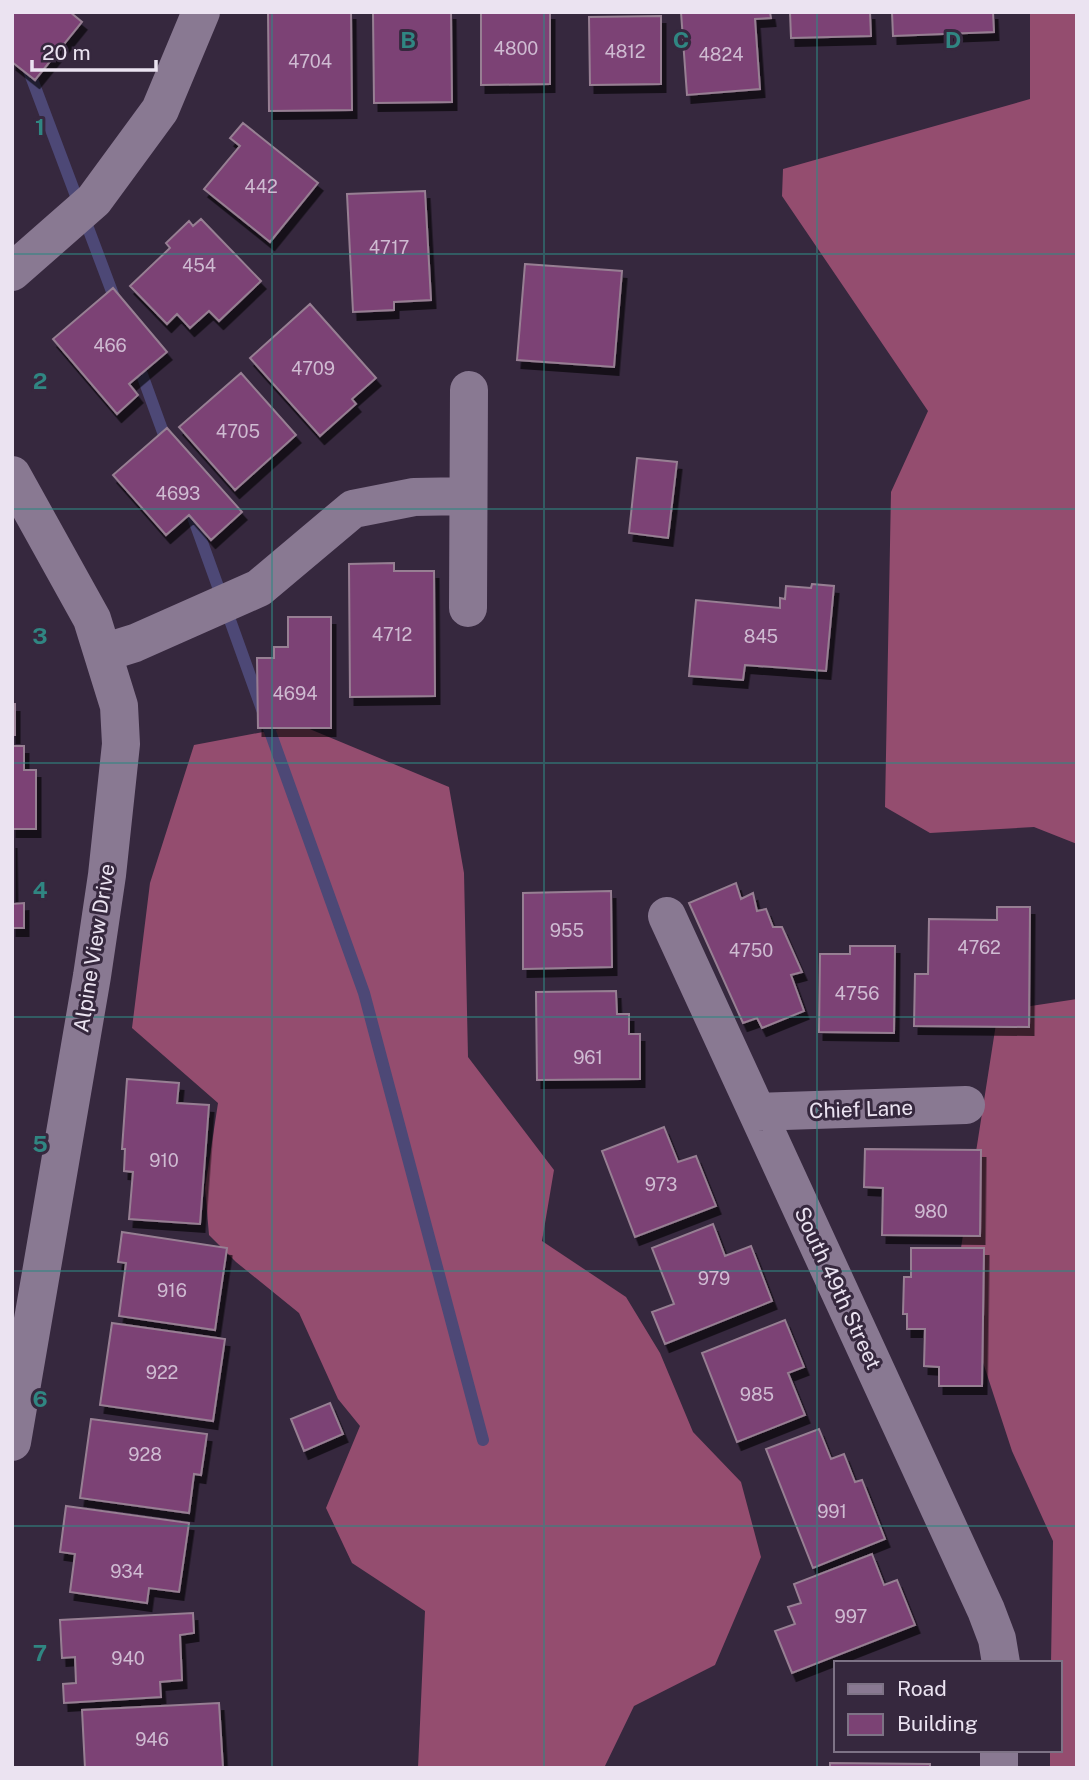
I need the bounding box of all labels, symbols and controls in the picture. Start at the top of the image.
text: B [400,26,416,53]
text: C [673,26,689,53]
text: D [945,26,961,53]
scale bar [32,28,156,72]
house number: 4800 [494,38,538,59]
text: 20 m [42,40,91,65]
house number: 4812 [604,41,646,62]
house number: 4824 [698,44,744,65]
house number: 4704 [288,51,332,72]
text: 1 [35,113,45,140]
house number: 442 [244,176,278,197]
house number: 4717 [369,237,409,258]
house number: 454 [182,255,216,276]
house number: 466 [93,335,127,356]
house number: 4709 [291,358,335,379]
text: 2 [33,367,47,394]
house number: 4705 [216,421,260,442]
house number: 4693 [156,483,200,504]
text: 3 [32,622,48,649]
house number: 4712 [372,624,412,645]
house number: 845 [744,626,778,647]
house number: 4694 [273,683,317,704]
street label: Alpine View Drive [68,862,120,1034]
text: 4 [32,876,48,903]
house number: 955 [550,920,584,941]
house number: 4762 [957,937,1001,958]
house number: 4750 [729,940,773,961]
house number: 4756 [835,983,879,1004]
house number: 961 [573,1047,603,1068]
street label: Chief Lane [809,1095,913,1123]
text: 5 [32,1130,48,1157]
house number: 910 [149,1150,179,1171]
house number: 973 [645,1174,677,1195]
house number: 980 [914,1201,948,1222]
street label: South 49th Street [789,1203,887,1373]
house number: 979 [698,1268,730,1289]
house number: 916 [157,1280,187,1301]
house number: 922 [146,1362,178,1383]
house number: 985 [740,1384,774,1405]
text: 6 [32,1385,48,1412]
house number: 928 [128,1444,162,1465]
house number: 991 [817,1501,847,1522]
house number: 934 [110,1561,144,1582]
house number: 997 [835,1606,867,1627]
text: 7 [33,1639,47,1666]
house number: 940 [111,1648,145,1669]
legend [834,1661,1061,1752]
text: Road [897,1676,947,1701]
text: Building [897,1711,978,1736]
house number: 946 [135,1729,169,1750]

